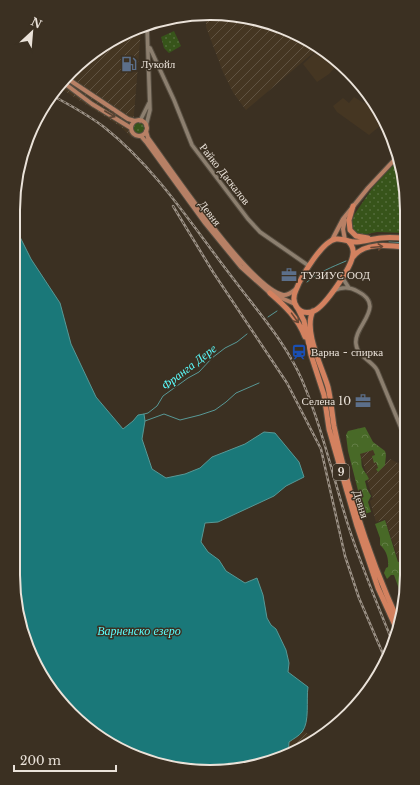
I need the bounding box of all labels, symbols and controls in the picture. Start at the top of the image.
north arrow [12,12,52,52]
text: N [29,14,45,32]
fuel station icon: Лукойл [120,55,138,73]
place label: Лукойл [141,57,176,71]
one-way arrow [104,111,116,119]
street label: Райко Даскалов [197,141,253,207]
street label: Девня [196,197,224,229]
one-way arrow [370,243,383,250]
office icon: ТУЗИУС ООД [280,266,298,284]
place label: ТУЗИУС ООД [301,268,370,282]
one-way arrow [291,312,299,323]
water label: Франга Дере [158,340,220,393]
station icon: Варна - спирка [290,343,308,361]
place label: Варна - спирка [311,345,383,359]
office icon: Селена 10 [354,392,372,410]
place label: Селена 10 [302,394,351,408]
road number: 9 [333,464,349,480]
street label: Девня [350,488,372,520]
water label: Варненско езеро [97,623,181,638]
scale bar [14,747,116,773]
text: 200 m [20,753,61,768]

